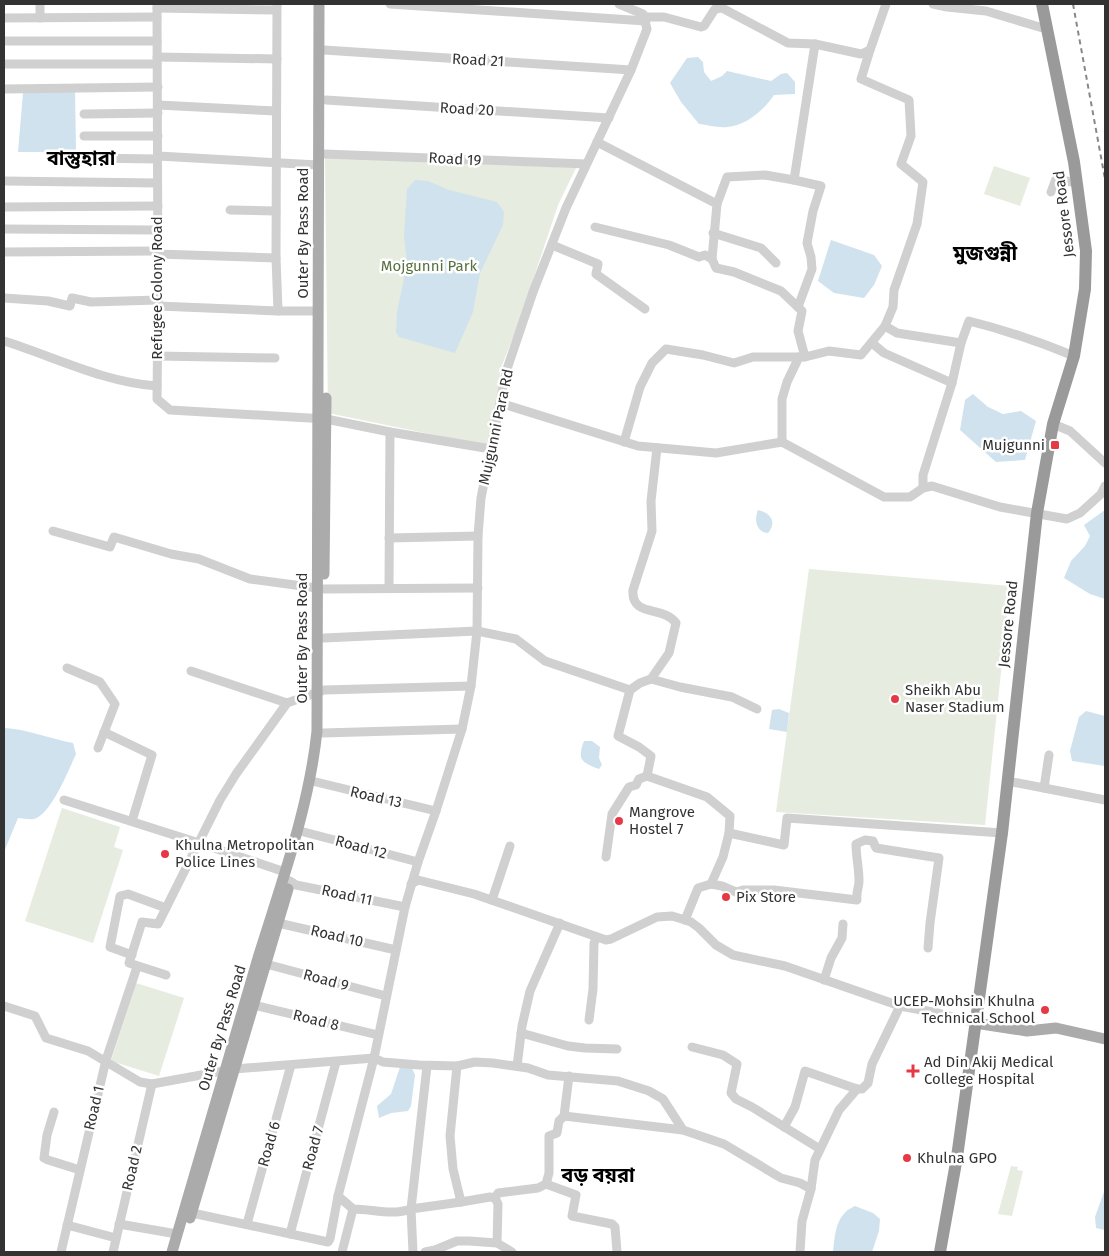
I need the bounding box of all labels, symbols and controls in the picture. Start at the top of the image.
street label: Road 21 [452,50,504,70]
street label: Road 20 [439,99,495,119]
district label: বাস্তুহারা [46,146,116,170]
street label: Road 19 [428,149,482,169]
street label: Outer By Pass Road [294,167,312,299]
street label: Jessore Road [1050,170,1078,258]
street label: Refugee Colony Road [148,216,166,360]
district label: মুজগুন্নী [952,241,1017,265]
park label: Mojgunni Park [381,257,477,275]
street label: Mujgunni Para Rd [475,367,517,487]
place label: Mujgunni [982,436,1045,454]
marker: Mujgunni [1049,439,1061,451]
street label: Outer By Pass Road [293,572,311,704]
street label: Jessore Road [994,580,1022,668]
place label: Sheikh Abu Naser Stadium [905,681,1005,716]
marker: Sheikh Abu Naser Stadium [889,693,901,705]
street label: Road 13 [348,782,404,812]
place label: Mangrove Hostel 7 [629,803,695,838]
marker: Mangrove Hostel 7 [613,815,625,827]
street label: Road 12 [333,832,389,862]
place label: Khulna Metropolitan Police Lines [175,836,315,871]
marker: Khulna Metropolitan Police Lines [159,848,171,860]
street label: Road 11 [320,881,374,909]
place label: Pix Store [736,888,796,906]
marker: Pix Store [720,891,732,903]
street label: Road 10 [309,921,365,951]
street label: Outer By Pass Road [194,963,250,1093]
street label: Road 9 [301,965,351,995]
place label: UCEP-Mohsin Khulna Technical School [893,992,1036,1027]
marker: UCEP-Mohsin Khulna Technical School [1039,1004,1051,1016]
street label: Road 8 [291,1006,341,1034]
place label: Ad Din Akij Medical College Hospital [924,1053,1054,1088]
marker: Ad Din Akij Medical College Hospital [906,1064,920,1078]
street label: Road 1 [80,1084,108,1132]
street label: Road 6 [254,1119,284,1169]
street label: Road 7 [298,1124,328,1172]
street label: Road 2 [118,1144,146,1192]
place label: Khulna GPO [917,1149,997,1167]
marker: Khulna GPO [901,1152,913,1164]
district label: বড় বয়রা [560,1163,635,1187]

